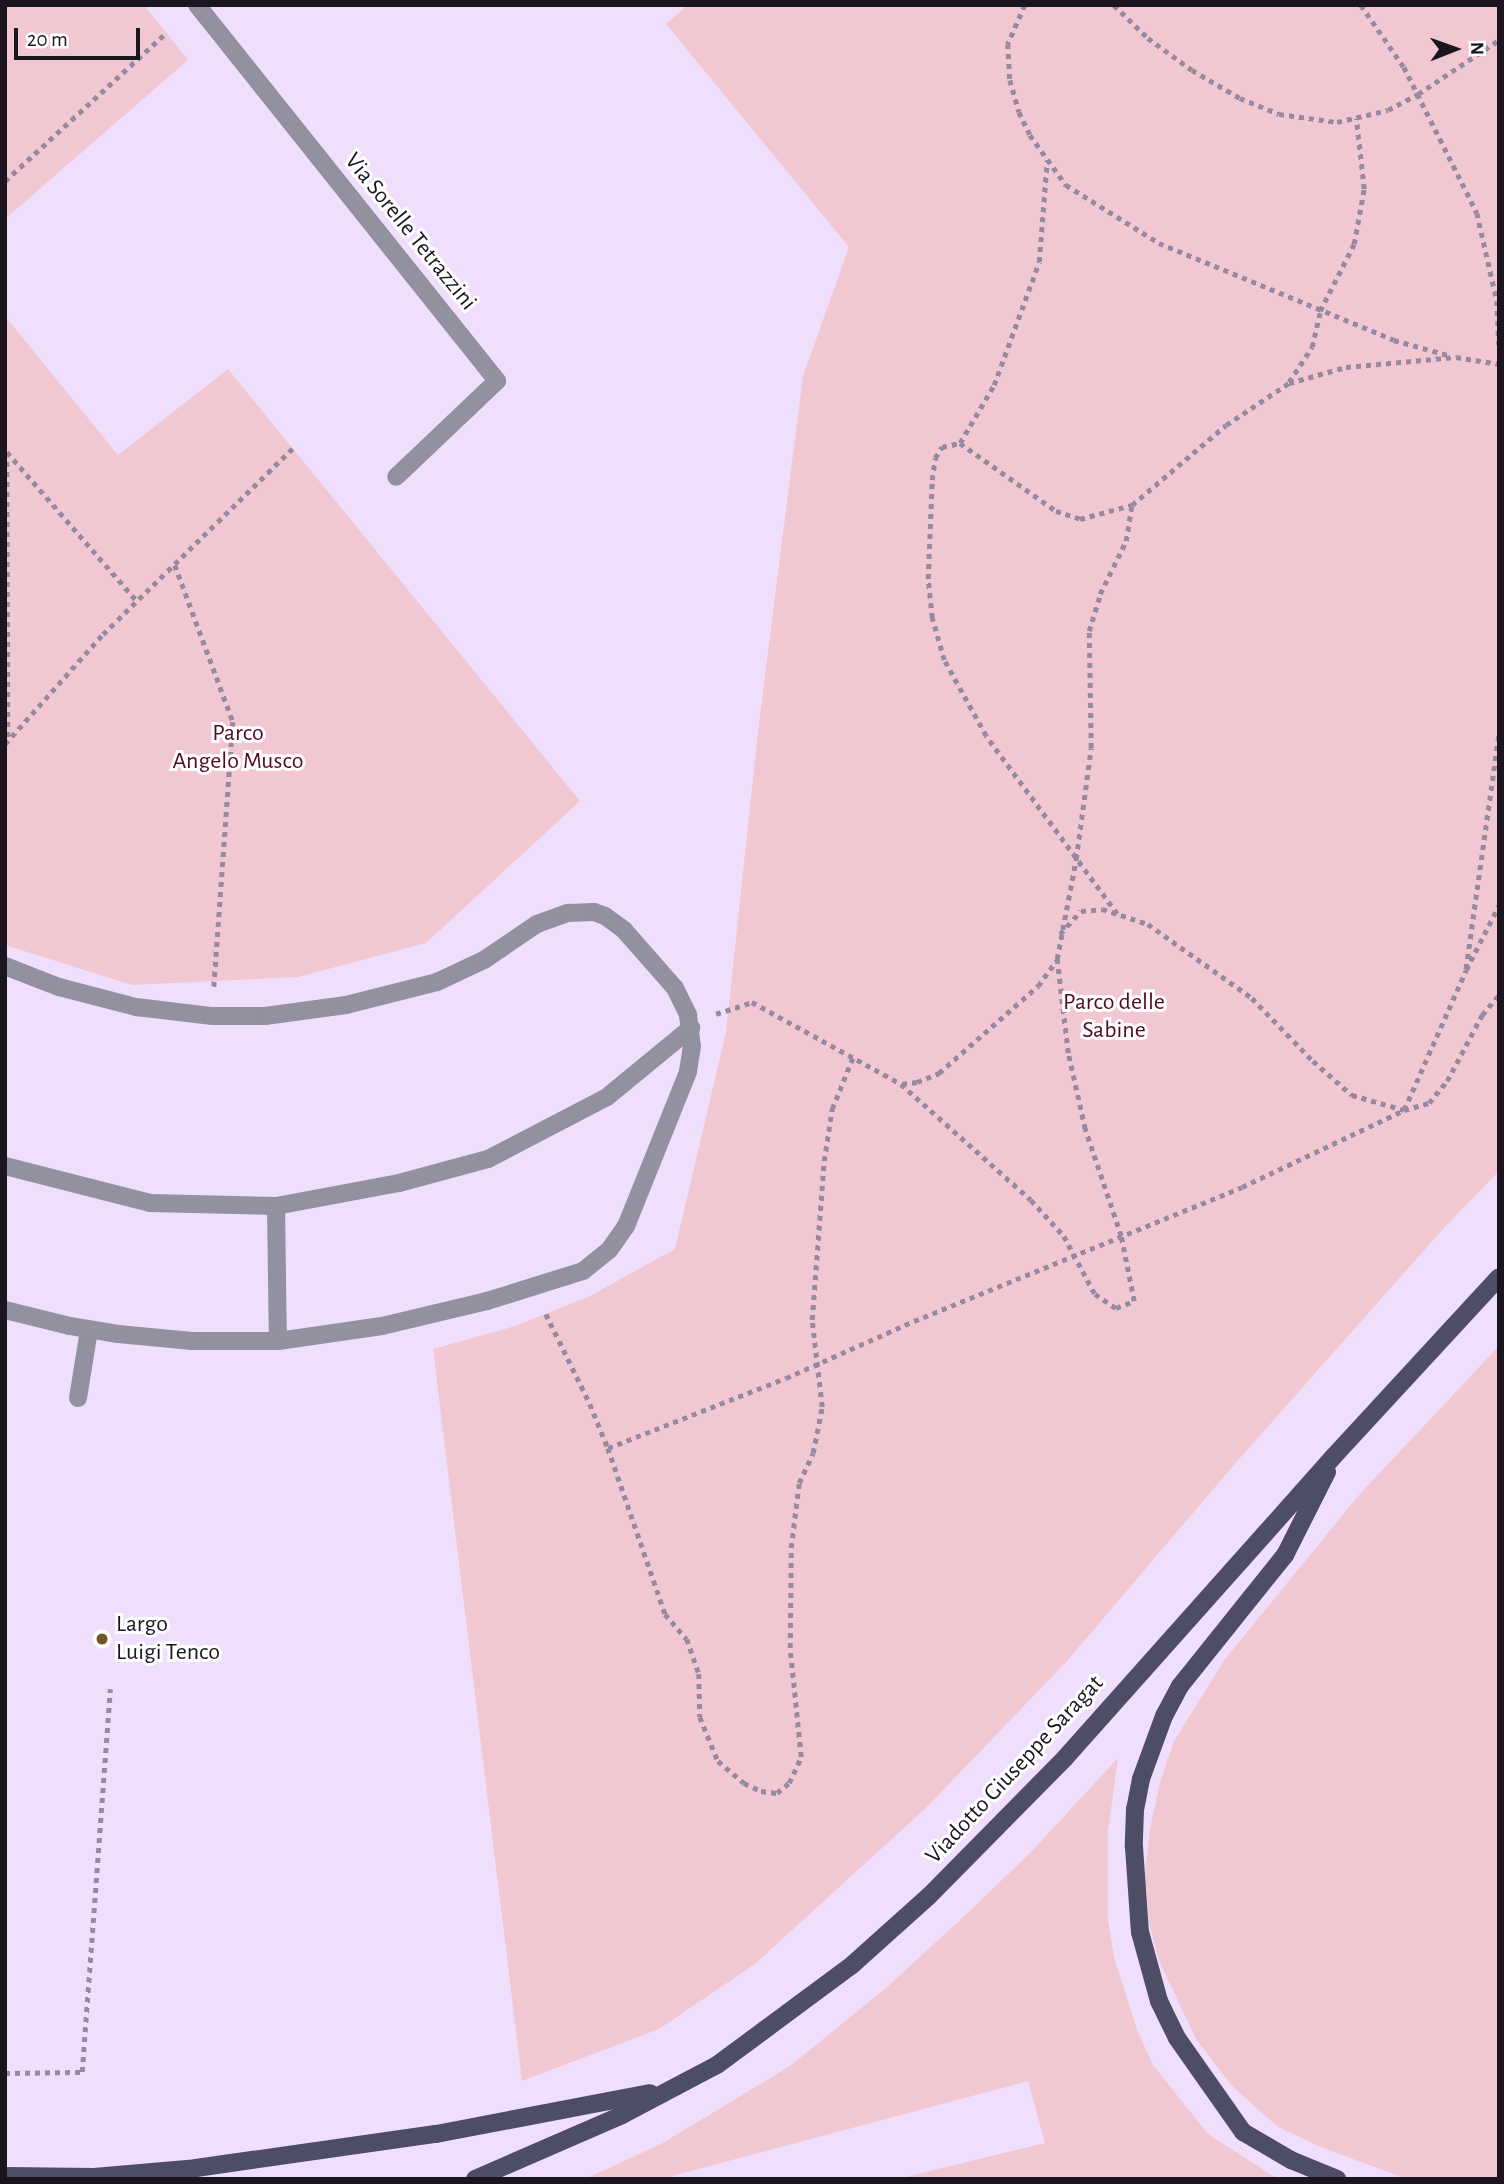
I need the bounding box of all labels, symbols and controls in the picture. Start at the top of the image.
scale bar [18,14,144,58]
north arrow [1420,14,1490,84]
text: 20 m [27,29,68,50]
text: N [1467,42,1486,55]
street label: Via Sorelle Tetrazzini [338,148,482,316]
park label: Parco Angelo Musco [172,720,304,776]
park label: Parco delle Sabine [1063,989,1165,1045]
place label: Largo Luigi Tenco [116,1611,220,1667]
marker: Largo Luigi Tenco [94,1631,110,1647]
street label: Viadotto Giuseppe Saragat [920,1670,1110,1870]

